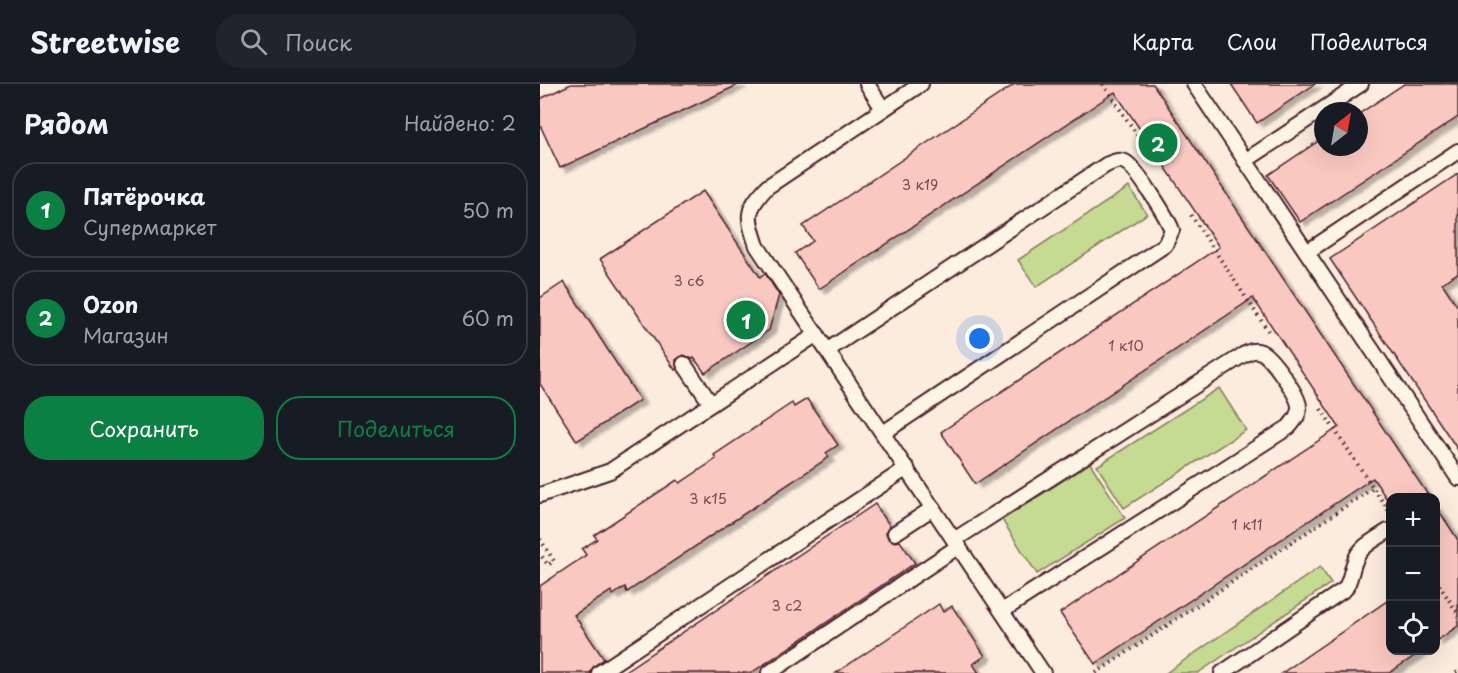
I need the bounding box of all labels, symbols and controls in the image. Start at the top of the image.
search box [216,14,636,68]
text: Streetwise [30,20,180,63]
icon: search [237,25,270,58]
text: Поиск [285,25,352,58]
text: Карта [1132,25,1194,57]
text: Слои [1227,25,1277,57]
text: Поделиться [1310,25,1428,57]
north arrow [1314,102,1368,156]
text: Рядом [24,104,109,143]
text: Найдено: 2 [404,108,516,138]
pin: 2 [1138,120,1178,166]
house number: 3 к19 [902,174,938,195]
text: Пятёрочка [83,179,205,212]
text: 1 [41,195,50,225]
text: 50 m [462,195,514,225]
text: Супермаркет [83,212,216,242]
house number: 3 с6 [674,270,705,291]
text: Ozon [83,287,138,320]
pin: 1 [726,298,766,342]
text: 2 [38,303,53,333]
text: 60 m [462,303,514,333]
text: Магазин [83,320,169,350]
your location [965,324,994,353]
house number: 1 к10 [1108,335,1144,356]
button: Сохранить [24,396,264,460]
button: Поделиться [276,396,516,460]
house number: 3 к15 [689,488,727,509]
map controls [1386,493,1440,655]
button: + [1386,493,1440,547]
house number: 1 к11 [1232,514,1262,535]
button: − [1386,547,1440,601]
house number: 3 с2 [772,595,803,616]
button: locate [1386,601,1440,655]

